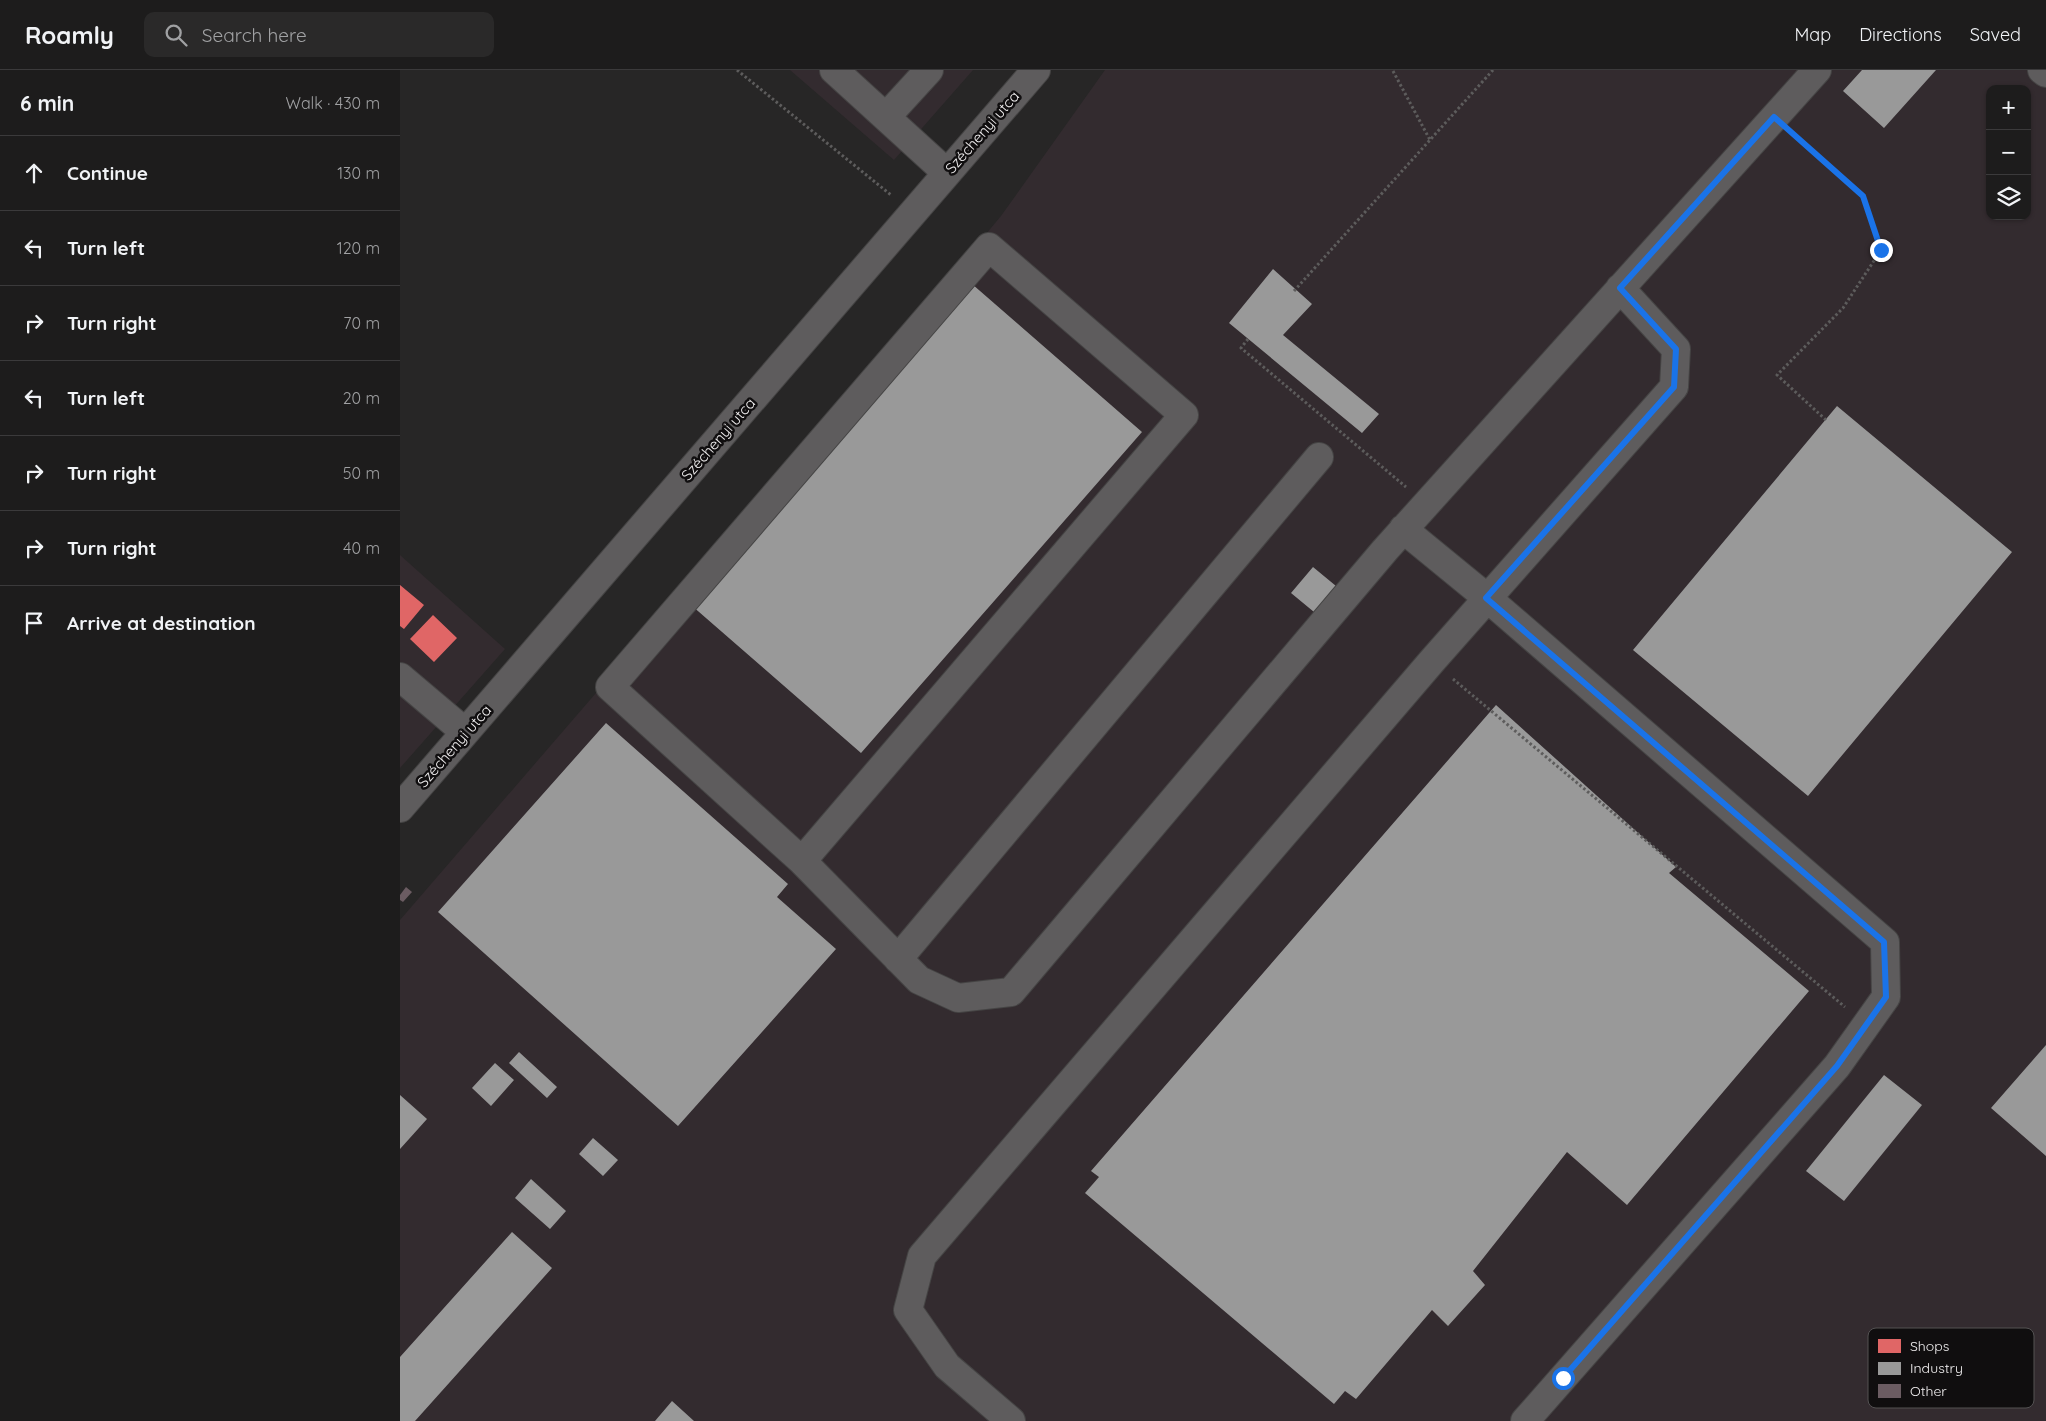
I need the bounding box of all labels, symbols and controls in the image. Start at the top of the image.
search box [144,12,494,57]
text: Roamly [25,20,114,50]
icon: search [162,21,190,49]
text: Search here [202,23,307,47]
text: Map [1794,23,1831,46]
text: Directions [1859,23,1942,46]
text: Saved [1970,23,2021,46]
map controls [1986,85,2031,220]
button: + [1986,85,2031,130]
street label: Széchenyi utca [941,87,1023,177]
text: 6 min [20,90,74,116]
text: Walk · 430 m [286,93,380,113]
button: − [1986,130,2031,175]
icon: ahead [20,159,48,187]
text: Continue [67,161,148,185]
text: 130 m [337,163,380,183]
button: layers [1986,175,2031,220]
icon: left [20,234,48,262]
text: Turn left [67,236,145,260]
text: 120 m [337,238,380,258]
route end [1870,239,1893,262]
icon: right [20,309,48,337]
text: Turn right [67,311,156,335]
text: 70 m [343,313,380,333]
icon: left [20,384,48,412]
text: Turn left [67,386,145,410]
text: 20 m [343,388,380,408]
street label: Széchenyi utca [677,394,759,484]
icon: right [20,459,48,487]
text: Turn right [67,461,156,485]
text: 50 m [343,463,380,483]
icon: right [20,534,48,562]
text: Turn right [67,536,156,560]
text: 40 m [343,538,380,558]
icon: arrive [20,609,48,637]
text: Arrive at destination [67,611,256,635]
street label: Széchenyi utca [413,701,495,791]
legend [1868,1328,2034,1408]
text: Shops [1910,1337,1949,1355]
text: Industry [1910,1359,1963,1377]
route start [1552,1367,1575,1390]
text: Other [1910,1382,1947,1400]

